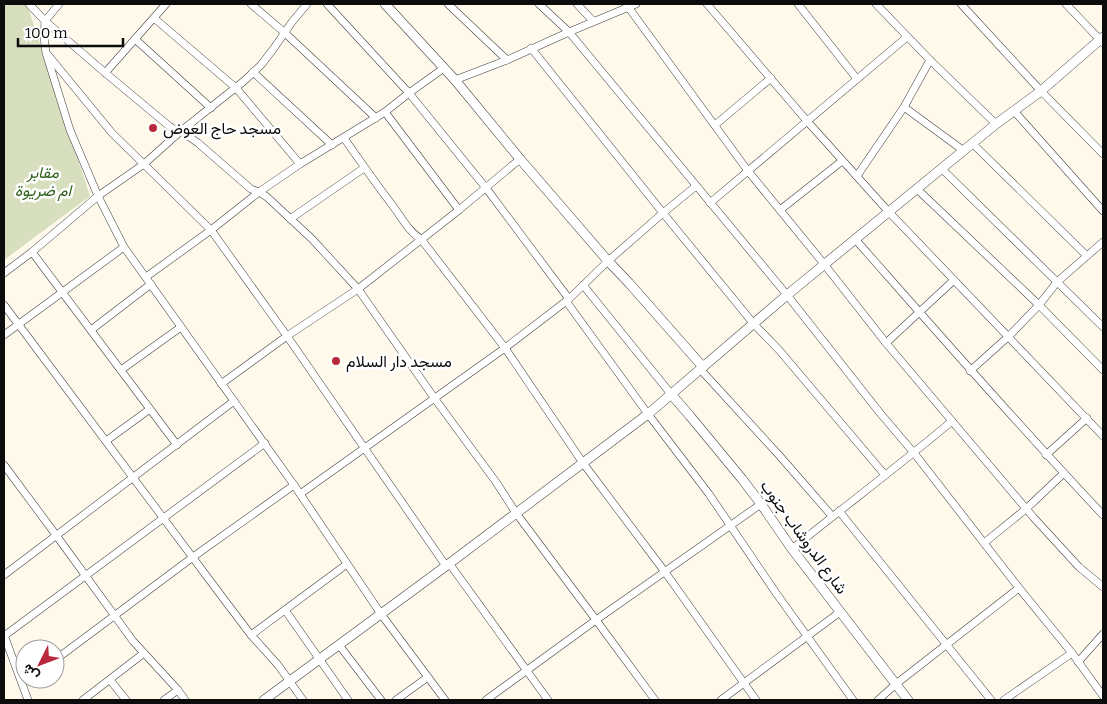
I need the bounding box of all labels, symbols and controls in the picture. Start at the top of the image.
scale bar [18,15,122,47]
text: 100 m [25,24,68,42]
place label: مسجد حاج العوض [163,119,281,140]
marker: مسجد حاج العوض [147,122,159,134]
park label: مقابر ام ضريوة [15,163,73,201]
place label: مسجد دار السلام [346,352,452,372]
marker: مسجد دار السلام [330,355,342,367]
street label: شارع الدروشاب جنوب [755,476,852,599]
north arrow [15,639,65,689]
text: ش [19,660,43,684]

